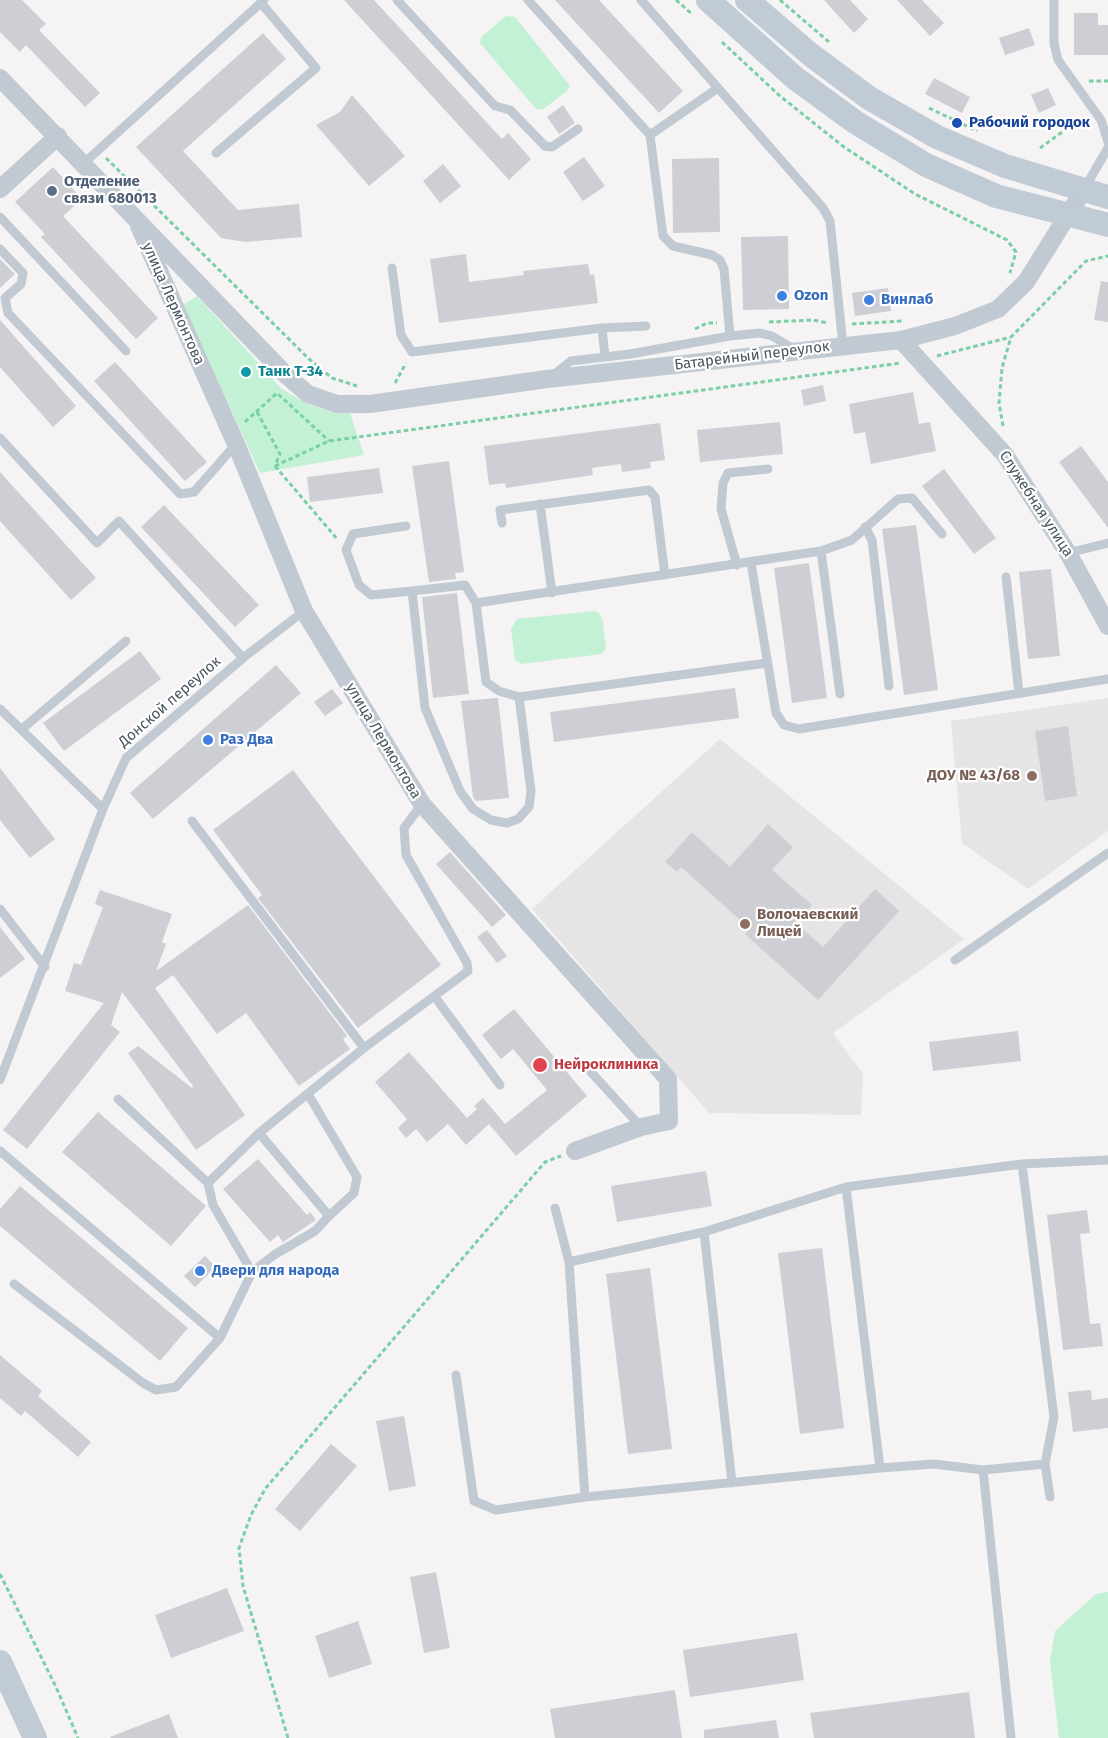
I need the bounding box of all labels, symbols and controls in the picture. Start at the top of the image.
place label: Рабочий городок [969,114,1090,132]
marker: Рабочий городок [950,116,964,130]
place label: Отделение связи 680013 [64,173,157,208]
marker: Отделение связи 680013 [45,184,59,198]
street label: улица Лермонтова [138,240,208,368]
place label: Ozon [794,287,828,305]
marker: Ozon [775,289,789,303]
place label: Винлаб [881,291,933,309]
marker: Винлаб [862,293,876,307]
street label: Батарейный переулок [673,338,831,374]
place label: Танк Т-34 [258,363,323,381]
marker: Танк Т-34 [239,365,253,379]
street label: Служебная улица [995,448,1077,560]
street label: Донской переулок [115,653,225,751]
street label: улица Лермонтова [341,680,425,802]
place label: Раз Два [220,731,273,749]
marker: Раз Два [201,733,215,747]
place label: ДОУ № 43/68 [927,767,1020,785]
marker: ДОУ № 43/68 [1025,769,1039,783]
place label: Волочаевский Лицей [757,906,858,941]
marker: Волочаевский Лицей [738,917,752,931]
marker: Нейроклиника [531,1056,549,1074]
place label: Нейроклиника [554,1056,658,1074]
place label: Двери для народа [212,1262,339,1280]
marker: Двери для народа [193,1264,207,1278]

